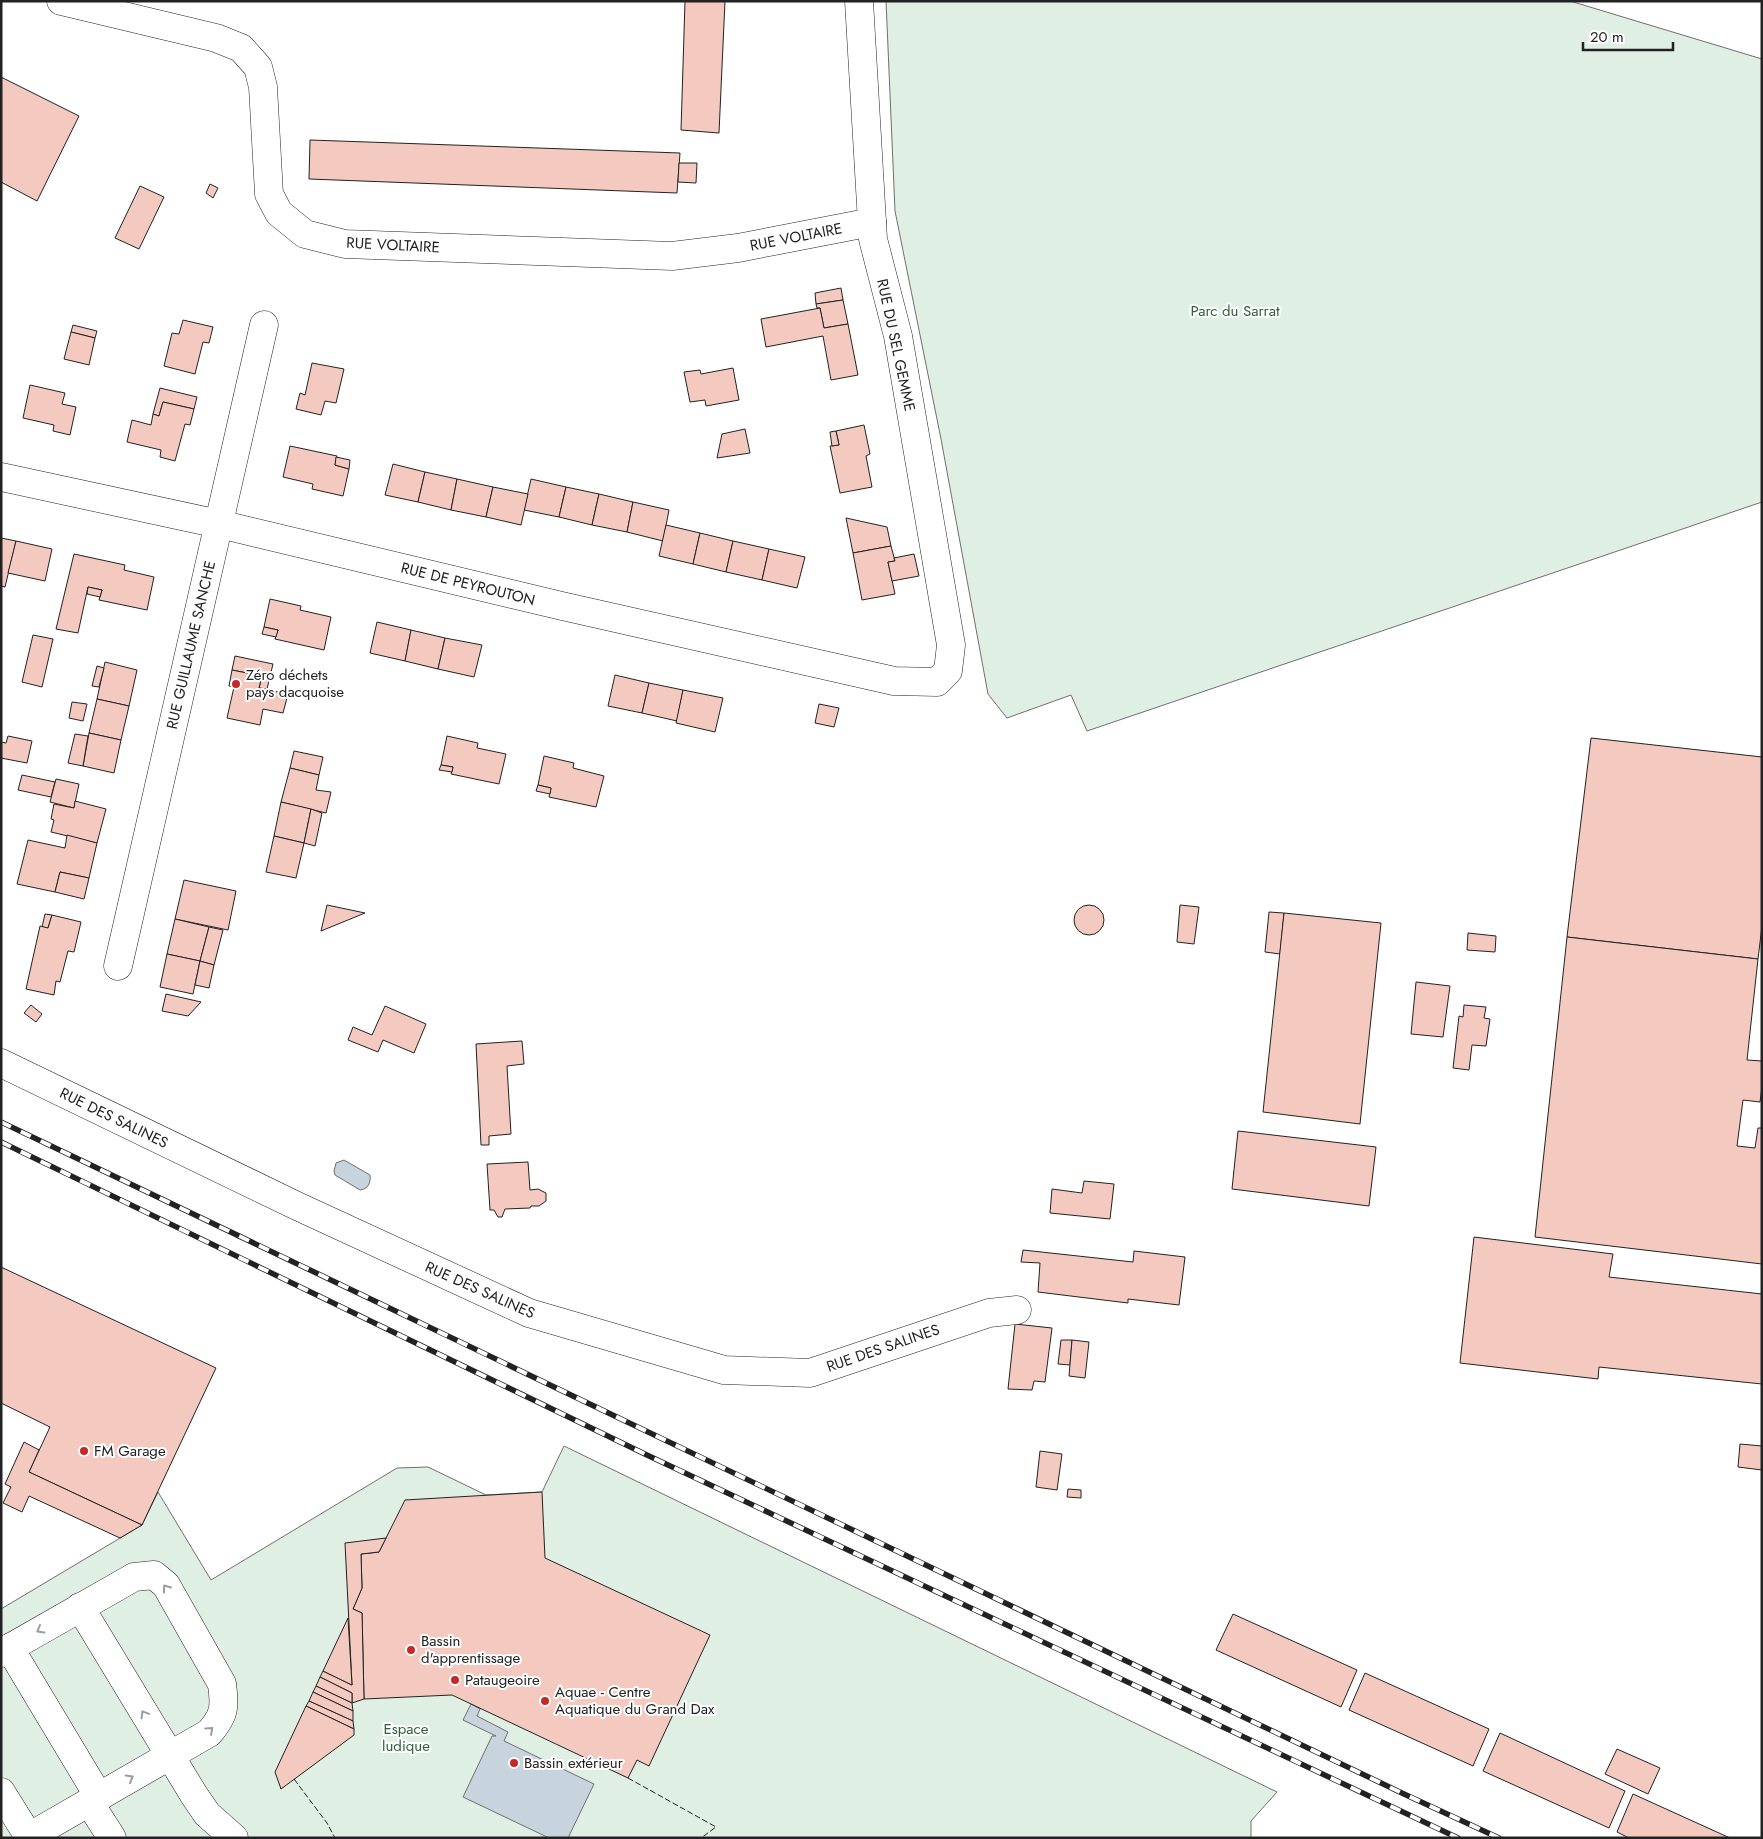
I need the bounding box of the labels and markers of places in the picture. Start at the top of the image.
place label: Zéro déchets pays dacquoise [246,664,344,703]
marker: Zéro déchets pays dacquoise [230,678,242,690]
place label: FM Garage [94,1440,166,1462]
marker: FM Garage [78,1445,90,1457]
place label: Bassin d'apprentissage [421,1630,521,1669]
marker: Bassin d'apprentissage [405,1644,417,1656]
place label: Pataugeoire [465,1669,540,1691]
marker: Pataugeoire [449,1674,461,1686]
place label: Aquae - Centre Aquatique du Grand Dax [555,1681,715,1720]
marker: Aquae - Centre Aquatique du Grand Dax [539,1695,551,1707]
place label: Bassin extérieur [524,1752,624,1774]
marker: Bassin extérieur [508,1757,520,1769]

